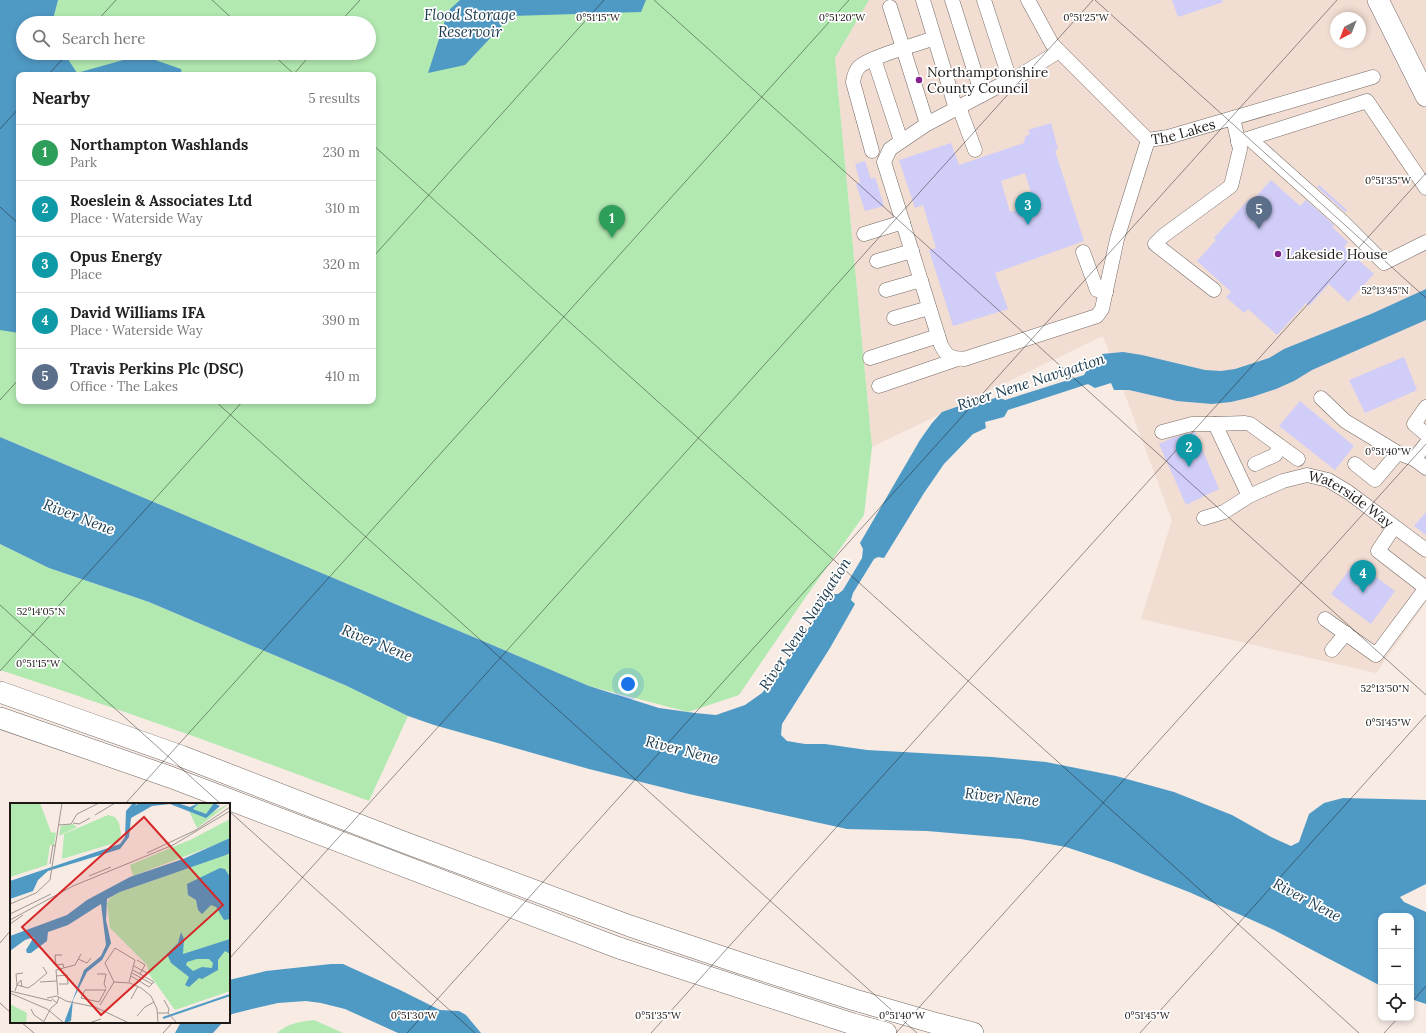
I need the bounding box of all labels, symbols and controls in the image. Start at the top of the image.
water label: Flood Storage Reservoir [424,5,516,41]
text: 0°51'15"W [576,11,621,24]
text: 0°51'20"W [819,11,866,24]
text: 0°51'25"W [1063,11,1110,24]
north arrow [1330,12,1366,48]
search box [16,16,376,60]
icon: search [30,27,52,49]
text: Search here [62,29,145,48]
place label: Northamptonshire County Council [927,63,1049,97]
marker: Northamptonshire County Council [914,75,924,85]
text: Nearby [32,87,90,109]
text: 5 results [309,90,360,107]
street label: The Lakes [1150,115,1217,148]
text: Northampton Washlands [70,135,248,154]
text: 1 [42,144,48,161]
text: 230 m [323,144,360,161]
text: Park [70,154,97,171]
text: 0°51'35"W [1365,174,1412,187]
text: Roeslein & Associates Ltd [70,191,252,210]
pin: 3 [1015,192,1041,225]
pin: 5 [1246,196,1272,229]
text: 2 [42,200,48,217]
text: 310 m [325,200,360,217]
pin: 1 [599,205,625,238]
text: Place · Waterside Way [70,210,203,227]
place label: Lakeside House [1286,245,1388,263]
text: Opus Energy [70,247,162,266]
marker: Lakeside House [1273,249,1283,259]
text: 3 [41,256,49,273]
text: 320 m [323,256,360,273]
text: Place [70,266,102,283]
text: 52°13'45"N [1361,284,1409,297]
text: David Williams IFA [70,303,205,322]
text: 4 [41,312,49,329]
text: 390 m [322,312,360,329]
text: Place · Waterside Way [70,322,203,339]
water label: River Nene Navigation [955,348,1108,414]
text: Travis Perkins Plc (DSC) [70,359,243,378]
text: 5 [41,368,49,385]
text: 410 m [325,368,360,385]
text: Office · The Lakes [70,378,178,395]
pin: 2 [1176,434,1202,467]
text: 0°51'40"W [1365,445,1412,458]
street label: Waterside Way [1307,467,1398,532]
water label: River Nene [41,494,117,539]
water label: River Nene Navigation [755,553,855,694]
pin: 4 [1350,560,1376,593]
text: 52°14'05"N [17,605,66,618]
water label: River Nene [339,620,415,665]
text: 0°51'15"W [16,657,61,670]
your location [618,674,638,694]
text: 52°13'50"N [1361,682,1410,695]
text: 0°51'45"W [1365,716,1412,729]
water label: River Nene [644,731,721,768]
water label: River Nene [964,783,1040,810]
inset map [10,803,230,1023]
water label: River Nene [1270,874,1345,925]
map controls [1378,913,1414,1021]
button: + [1378,913,1414,949]
button: − [1378,949,1414,985]
button: locate [1378,985,1414,1021]
text: 0°51'30"W [391,1009,438,1022]
text: 0°51'35"W [635,1009,682,1022]
text: 0°51'40"W [879,1009,926,1022]
text: 0°51'45"W [1124,1009,1171,1022]

